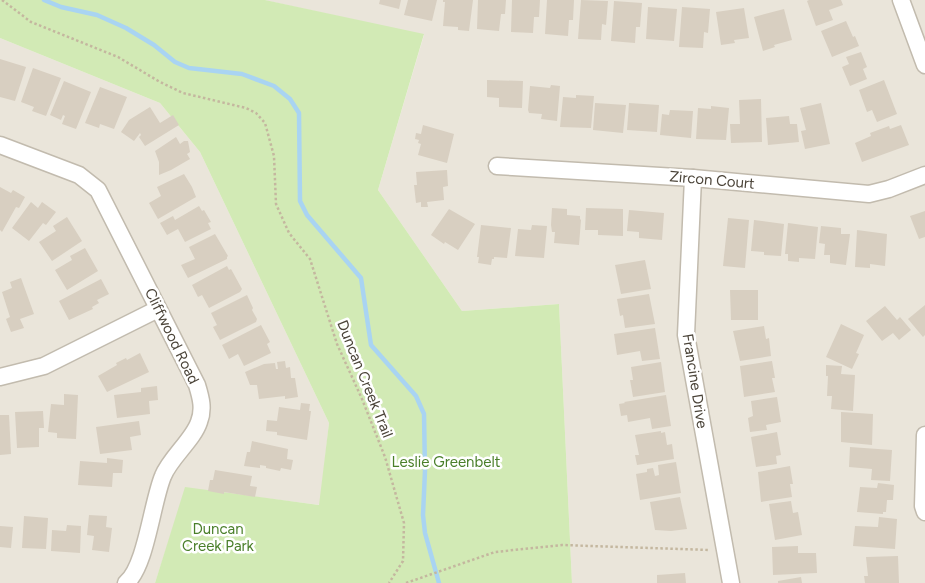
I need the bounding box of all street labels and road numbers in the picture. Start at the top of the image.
street label: Zircon Court [669,167,756,193]
street label: Cliffwood Road [141,285,203,387]
street label: Duncan Creek Trail [333,318,397,440]
street label: Francine Drive [679,332,711,430]

